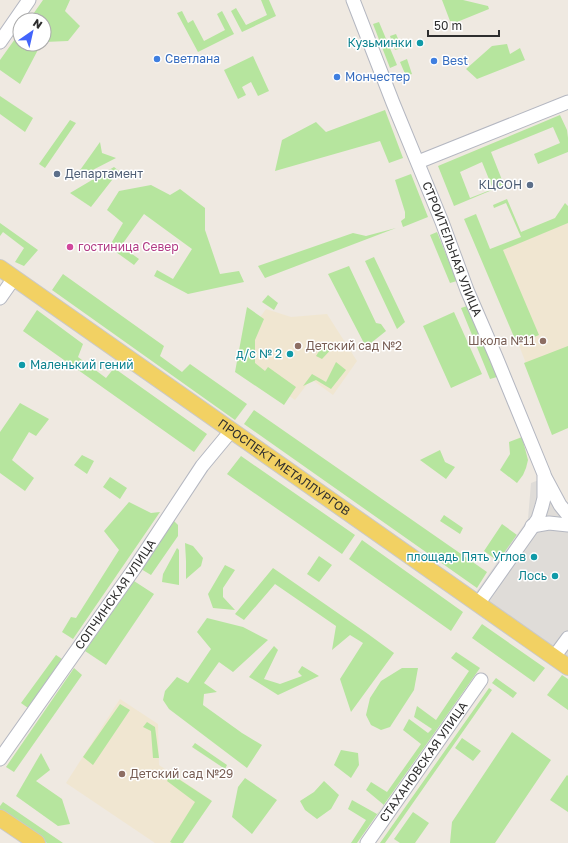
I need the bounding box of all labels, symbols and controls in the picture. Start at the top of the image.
north arrow [12,12,52,52]
scale bar [428,12,499,38]
text: N [31,16,45,31]
text: 50 m [434,18,462,33]
place label: Кузьминки [347,35,412,50]
marker: Кузьминки [415,38,425,48]
place label: Светлана [165,51,220,66]
place label: Best [442,53,468,68]
marker: Светлана [152,54,162,64]
marker: Best [429,56,439,66]
place label: Мончестер [345,69,410,84]
marker: Мончестер [332,72,342,82]
place label: Департамент [65,166,143,181]
marker: Департамент [52,169,62,179]
place label: КЦСОН [478,177,522,192]
street label: СТРОИТЕЛЬНАЯ УЛИЦА [419,179,486,319]
marker: КЦСОН [525,180,535,190]
place label: гостиница Север [78,239,179,254]
marker: гостиница Север [65,242,75,252]
place label: Школа №11 [468,333,535,348]
marker: Школа №11 [538,336,548,346]
place label: Детский сад №2 [306,338,402,353]
marker: Детский сад №2 [293,341,303,351]
place label: д/с № 2 [236,346,282,361]
marker: д/с № 2 [285,349,295,359]
place label: Маленький гений [30,357,134,372]
marker: Маленький гений [17,360,27,370]
street label: ПРОСПЕКТ МЕТАЛЛУРГОВ [215,415,353,519]
street label: СОПЧИНСКАЯ УЛИЦА [72,536,159,652]
place label: площадь Пять Углов [406,549,526,564]
marker: площадь Пять Углов [529,552,539,562]
place label: Лось [518,568,547,583]
marker: Лось [550,571,560,581]
street label: СТАХАНОВСКАЯ УЛИЦА [376,698,471,825]
place label: Детский сад №29 [130,766,233,781]
marker: Детский сад №29 [117,769,127,779]

